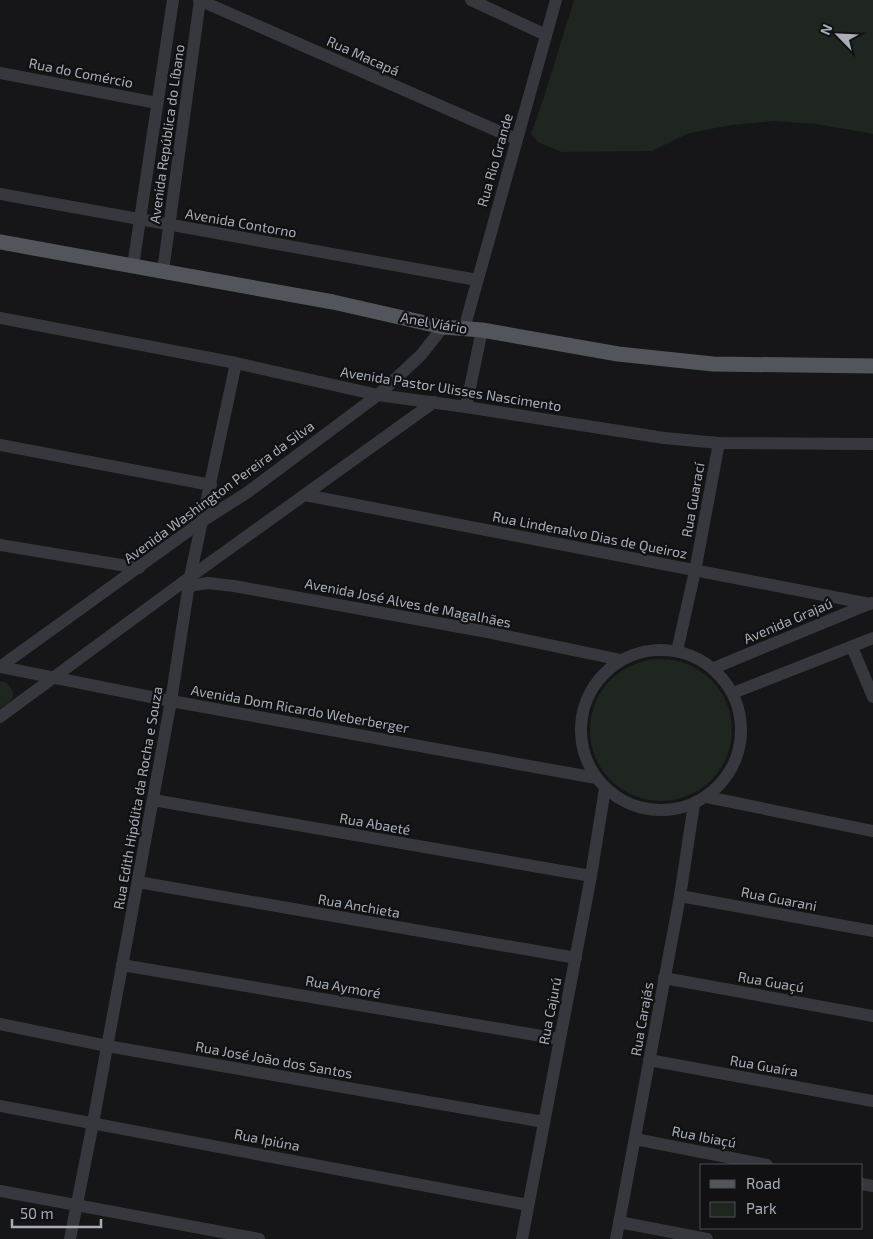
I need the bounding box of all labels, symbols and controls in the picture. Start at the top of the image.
north arrow [813,10,863,60]
text: N [816,21,835,38]
street label: Rua Macapá [324,32,402,79]
street label: Avenida República do Líbano [146,43,188,225]
street label: Rua do Comércio [27,54,135,91]
street label: Rua Rio Grande [473,111,516,209]
street label: Avenida Contorno [184,204,298,241]
street label: Anel Viário [399,308,469,337]
street label: Avenida Pastor Ulisses Nascimento [339,363,563,414]
street label: Avenida Washington Pereira da Silva [120,417,317,566]
street label: Rua Guarací [678,461,708,539]
street label: Rua Lindenalvo Dias de Queiroz [491,507,689,562]
street label: Avenida José Alves de Magalhães [303,574,513,631]
street label: Avenida Grajaú [741,594,835,647]
street label: Avenida Dom Ricardo Weberberger [190,681,411,736]
street label: Rua Edith Hipólita da Rocha e Souza [109,685,166,911]
street label: Rua Abaeté [338,809,412,838]
street label: Rua Guarani [740,883,818,914]
street label: Rua Anchieta [317,890,401,921]
street label: Rua Guaçú [737,967,805,997]
street label: Rua Aymoré [304,972,382,1001]
street label: Rua Cajurú [535,976,564,1046]
street label: Rua Carajás [627,981,656,1057]
street label: Rua José João dos Santos [194,1037,354,1082]
street label: Rua Guaíra [729,1051,799,1080]
street label: Rua Ibiaçú [670,1122,738,1152]
street label: Rua Ipiúna [233,1125,301,1154]
legend [700,1164,863,1229]
text: Road [746,1174,781,1192]
scale bar [12,1196,101,1228]
text: Park [746,1199,777,1217]
text: 50 m [20,1204,54,1222]

